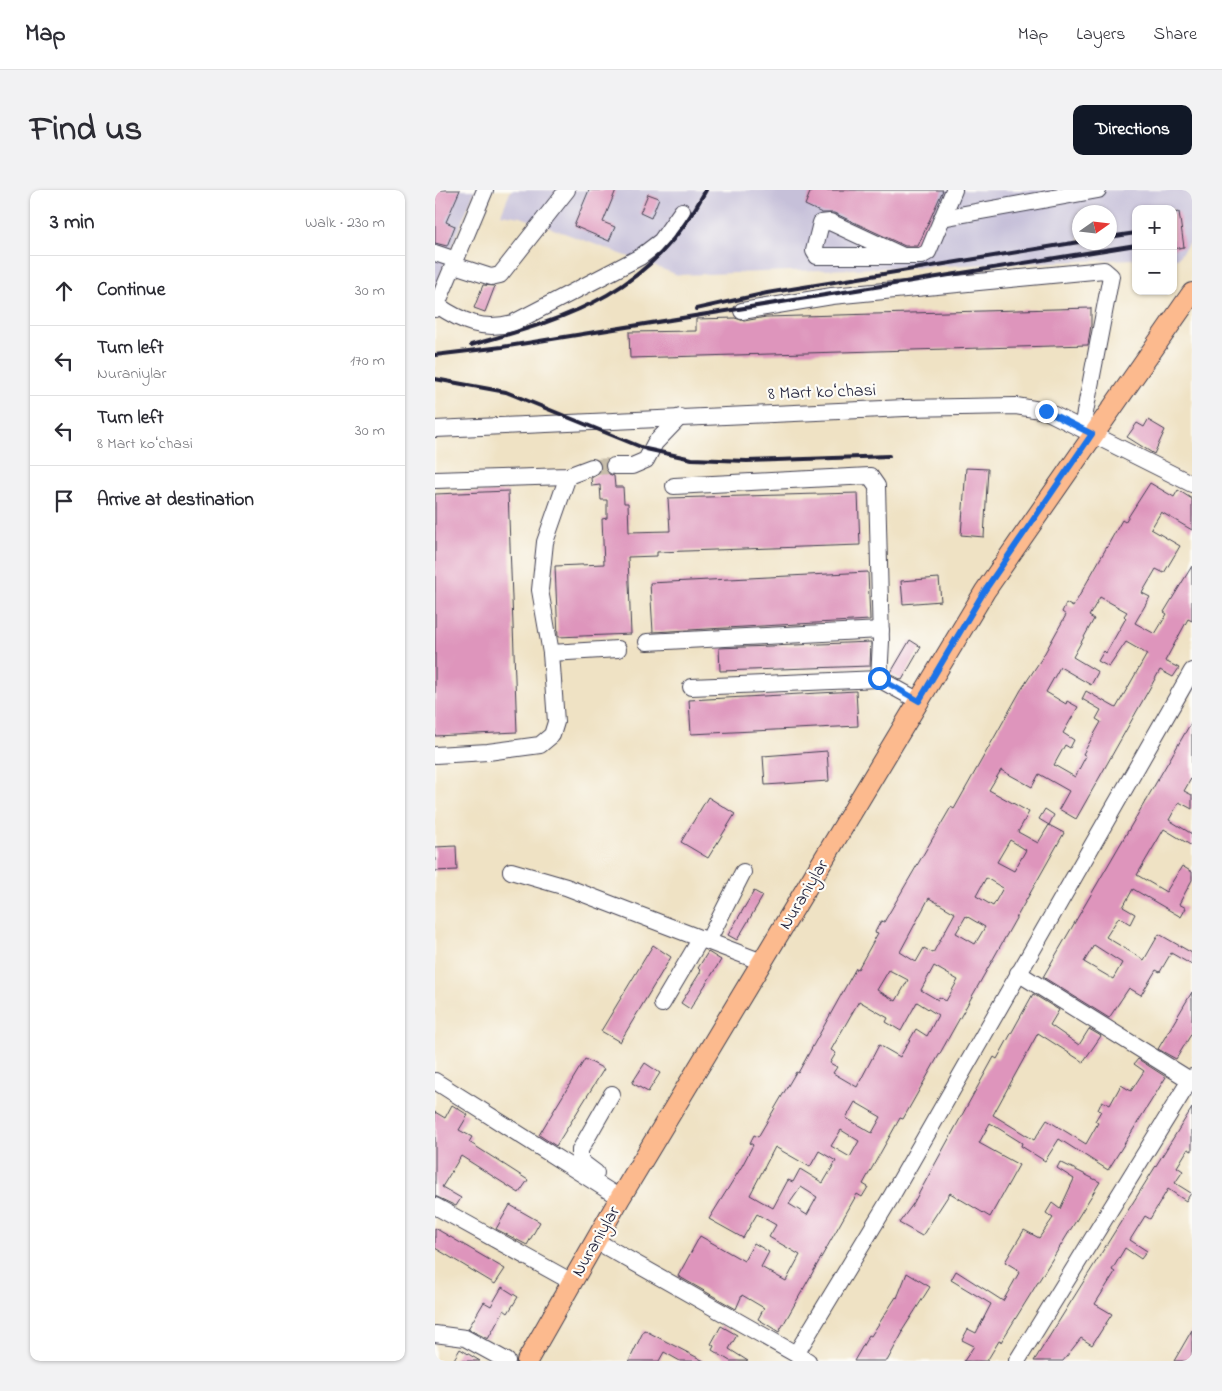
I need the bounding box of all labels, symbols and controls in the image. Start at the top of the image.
text: Map [25,17,66,52]
text: Map [1018,22,1048,48]
text: Layers [1076,22,1126,48]
text: Share [1154,22,1197,48]
text: Find us [30,105,142,156]
button: Directions [1073,105,1192,155]
north arrow [1072,205,1117,250]
map controls [1132,205,1177,295]
button: + [1132,205,1177,250]
text: 3 min [50,208,94,238]
text: Walk · 230 m [305,211,385,235]
button: − [1132,250,1177,295]
icon: ahead [50,277,78,305]
text: Continue [97,277,165,304]
text: 30 m [355,279,385,303]
text: Turn left [97,335,164,362]
icon: left [50,347,78,375]
text: 170 m [350,349,385,373]
text: Nuraniylar [97,362,166,386]
street label: 8 Mart koʻchasi [768,378,876,408]
route end [1035,400,1058,423]
text: Turn left [97,405,164,432]
icon: left [50,417,78,445]
text: 30 m [355,419,385,443]
text: 8 Mart koʻchasi [97,432,193,456]
icon: arrive [50,487,78,515]
text: Arrive at destination [97,487,254,514]
route start [868,667,891,690]
street label: Nuraniylar [773,854,836,935]
street label: Nuraniylar [566,1201,628,1282]

